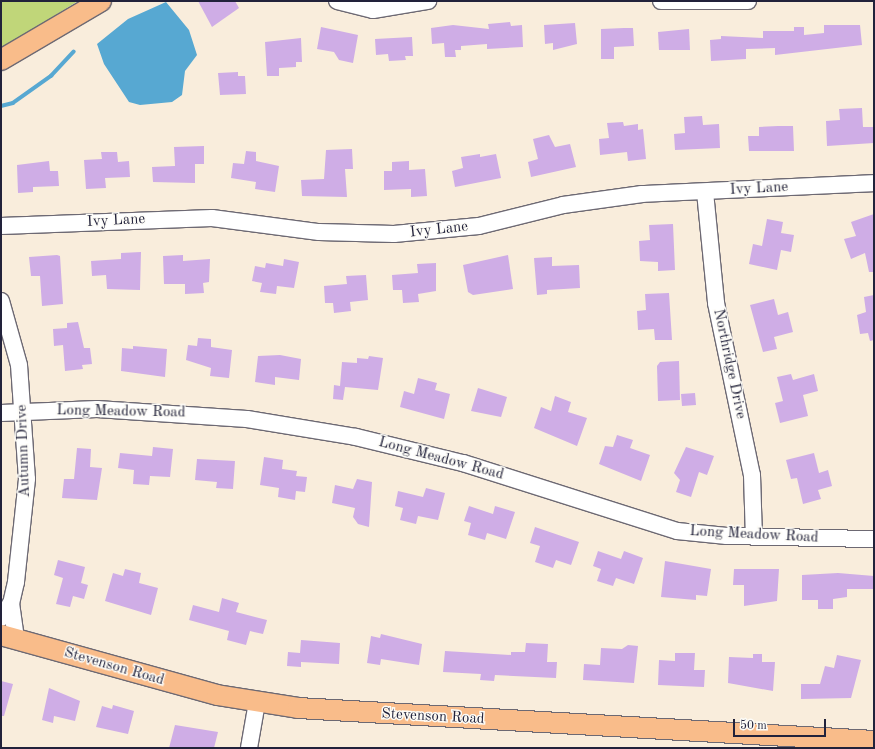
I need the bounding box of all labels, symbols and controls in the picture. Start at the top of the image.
street label: Ivy Lane [729,178,789,200]
street label: Ivy Lane [86,210,146,232]
street label: Ivy Lane [409,218,469,242]
street label: Northridge Drive [709,307,749,421]
street label: Long Meadow Road [56,402,186,422]
street label: Autumn Drive [13,404,35,498]
street label: Long Meadow Road [376,434,506,484]
street label: Long Meadow Road [689,523,819,547]
street label: Stevenson Road [62,644,166,690]
street label: Stevenson Road [381,705,485,729]
scale bar [735,711,828,737]
text: 50 m [740,720,767,732]

